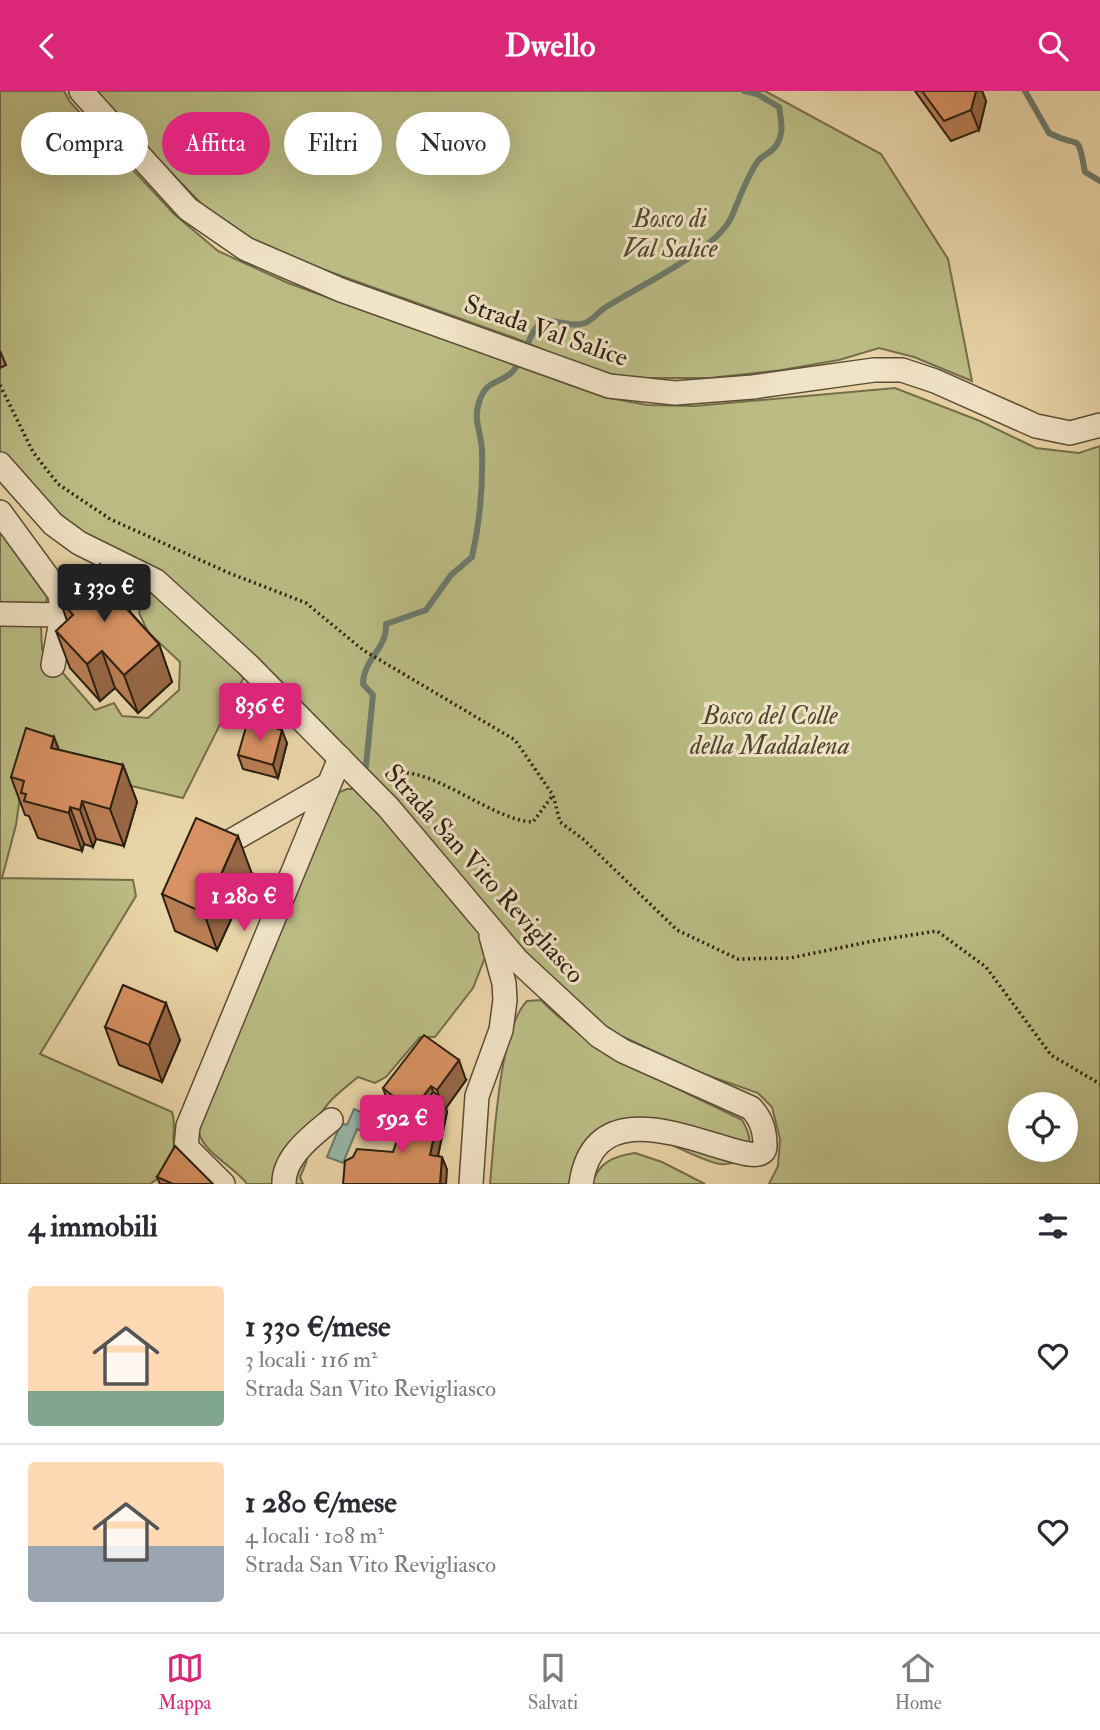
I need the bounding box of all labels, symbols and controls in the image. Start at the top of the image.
text: Dwello [505,26,595,66]
icon: back [28,27,66,65]
icon: search [1034,27,1072,65]
chip: Compra [21,112,148,175]
chip: Affitta [162,112,270,175]
chip: Filtri [284,112,382,175]
chip: Nuovo [396,112,510,175]
park label: Bosco di Val Salice [623,203,718,265]
street label: Strada Val Salice [460,288,632,374]
pin: 1 330 € [39,565,169,624]
text: 1 330 € [74,572,134,601]
pin: 836 € [211,683,309,743]
text: 836 € [235,691,285,720]
park label: Bosco del Colle della Maddalena [689,700,850,762]
street label: Strada San Vito Revigliasco [377,758,591,990]
pin: 1 280 € [179,873,309,933]
text: 1 280 € [211,881,277,910]
map controls [1008,1092,1078,1162]
button: locate [1008,1092,1078,1162]
pin: 592 € [353,1095,451,1155]
text: 592 € [376,1103,428,1132]
icon: filters [1034,1207,1072,1245]
text: 4 immobili [28,1208,158,1245]
text: 1 330 €/mese [245,1308,391,1345]
icon: home [84,1314,168,1398]
icon: heart [1034,1337,1072,1375]
text: 3 locali · 116 m² [245,1345,378,1374]
text: Strada San Vito Revigliasco [245,1374,496,1403]
text: 1 280 €/mese [245,1484,397,1521]
icon: home [84,1490,168,1574]
icon: heart [1034,1513,1072,1551]
text: 4 locali · 108 m² [245,1521,384,1550]
text: Strada San Vito Revigliasco [245,1550,496,1579]
tab: Mappa [158,1649,211,1715]
tab: Salvati [528,1649,578,1715]
tab: Home [895,1649,942,1715]

